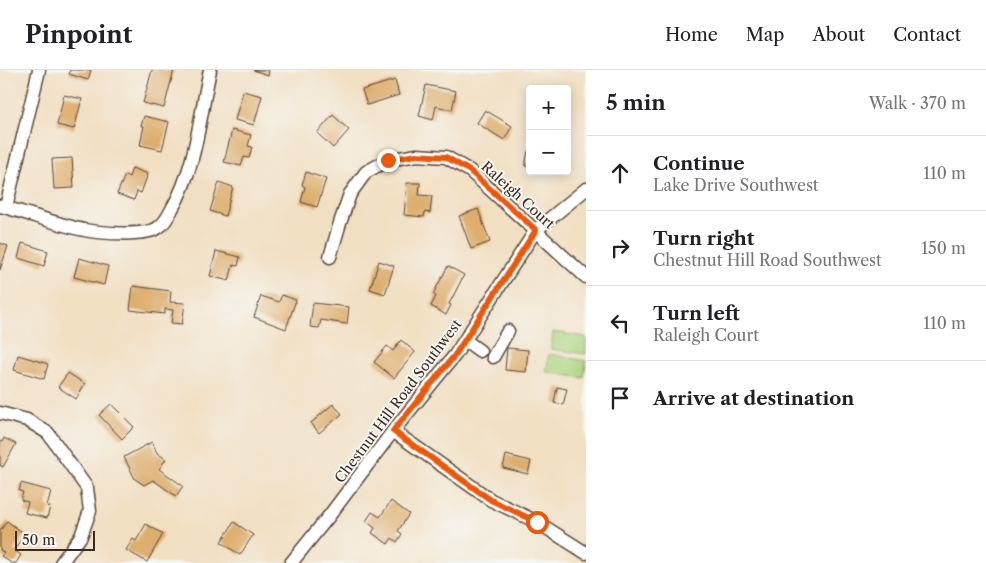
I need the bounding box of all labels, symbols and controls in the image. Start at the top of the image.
text: Pinpoint [25,20,132,49]
text: Home [665,24,718,46]
text: Map [746,24,784,46]
text: About [812,24,865,46]
text: Contact [893,24,961,46]
map controls [526,85,571,175]
button: + [526,85,571,130]
text: 5 min [606,90,666,115]
text: Walk · 370 m [869,93,966,113]
button: − [526,130,571,175]
route end [377,149,400,172]
text: Continue [653,152,745,175]
street label: Raleigh Court [478,157,558,233]
icon: ahead [606,159,634,187]
text: 110 m [923,163,966,183]
text: Lake Drive Southwest [653,175,818,195]
text: Turn right [653,227,754,250]
icon: right [606,234,634,262]
text: 150 m [921,238,966,258]
text: Chestnut Hill Road Southwest [653,250,882,270]
text: Turn left [653,302,740,325]
icon: left [606,309,634,337]
text: 110 m [923,313,966,333]
street label: Chestnut Hill Road Southwest [331,316,465,486]
text: Raleigh Court [653,325,759,345]
icon: arrive [606,384,634,412]
text: Arrive at destination [653,387,854,410]
route start [526,511,549,534]
scale bar [15,528,95,551]
text: 50 m [22,531,55,549]

